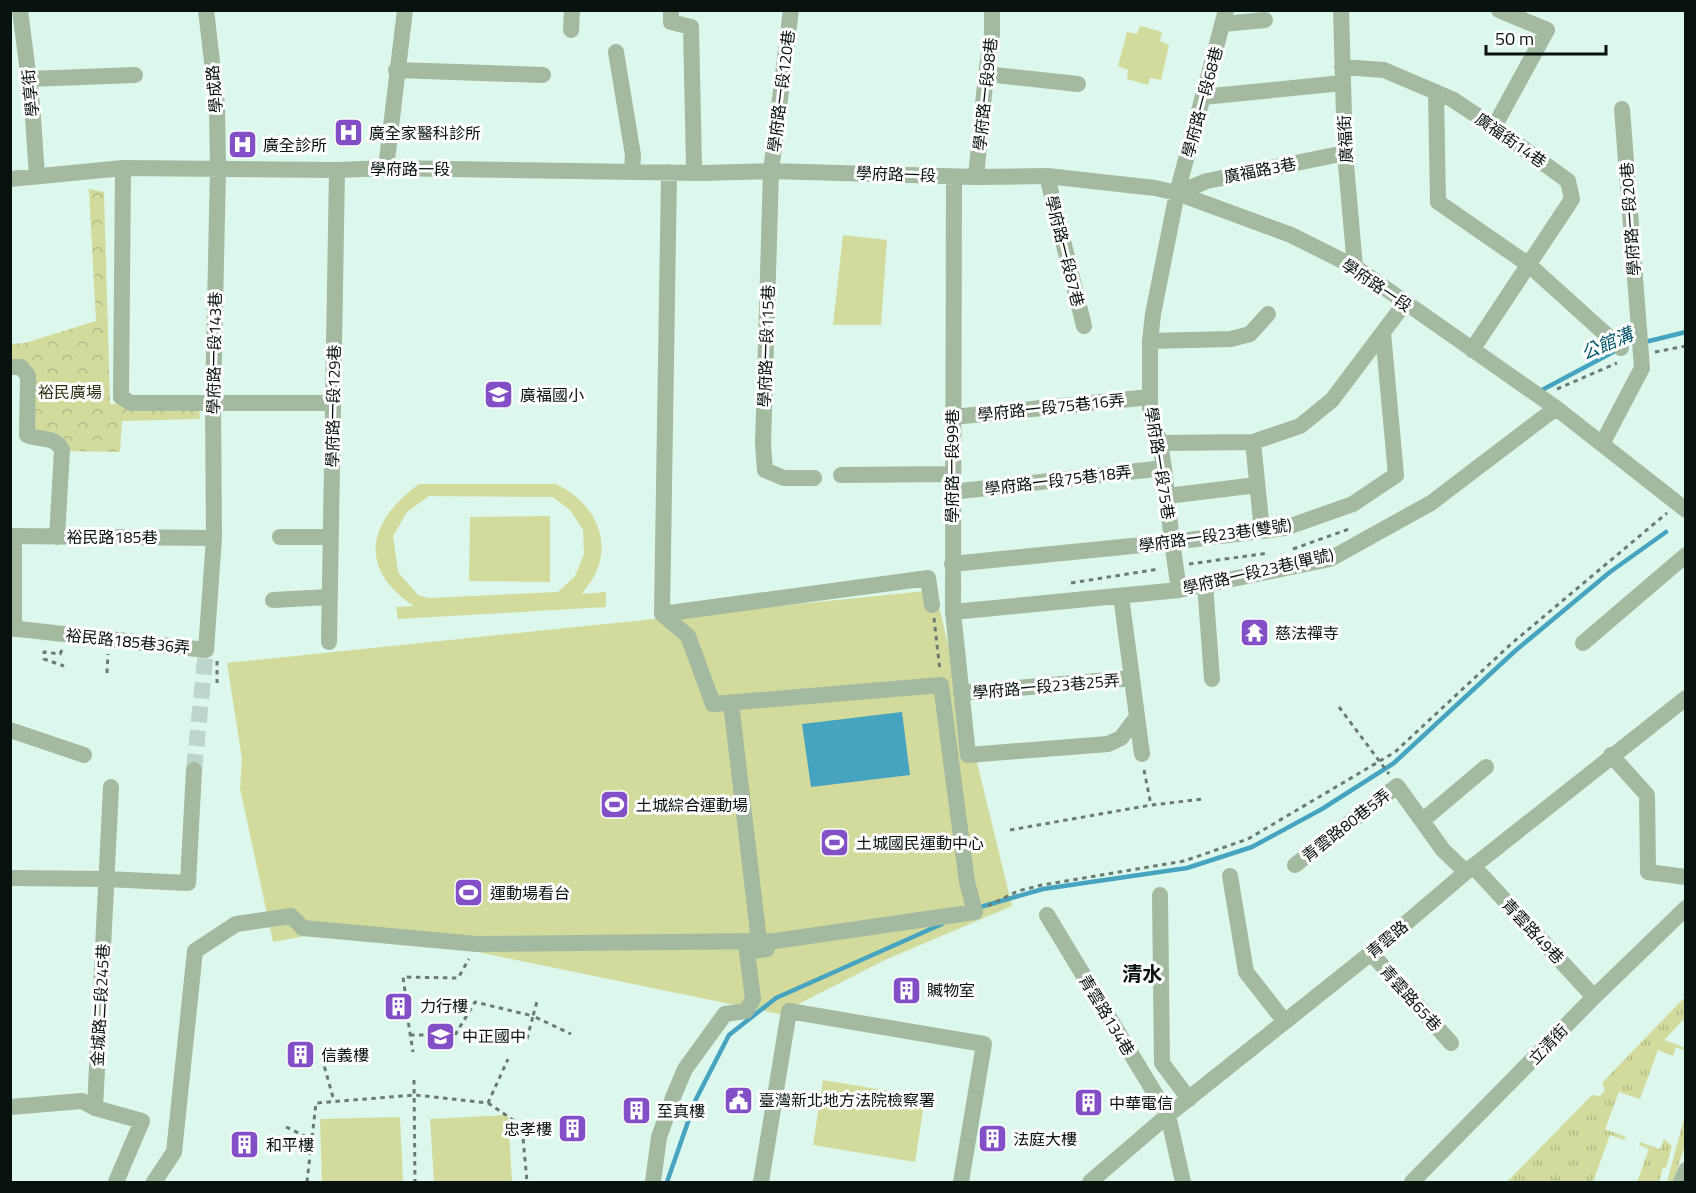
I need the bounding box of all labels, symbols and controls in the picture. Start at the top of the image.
scale bar [1486,18,1606,56]
text: 50 m [1495,25,1534,52]
street label: 學府路一段120巷 [762,29,800,153]
street label: 學府路一段98巷 [967,36,1003,152]
street label: 學府路一段68巷 [1176,44,1228,160]
street label: 學成路 [200,64,228,114]
street label: 學享街 [16,68,44,118]
street label: 廣福街14巷 [1471,107,1551,173]
street label: 廣福街 [1332,114,1358,164]
hospital icon: 廣全家醫科診所 [332,117,364,149]
place label: 廣全家醫科診所 [369,121,481,145]
hospital icon: 廣全診所 [226,129,258,161]
place label: 廣全診所 [263,133,327,157]
street label: 廣福路3巷 [1222,151,1298,189]
street label: 學府路一段 [370,157,450,181]
street label: 學府路一段 [856,161,936,187]
street label: 學府路一段20巷 [1614,161,1646,277]
street label: 學府路一段87巷 [1040,193,1090,309]
street label: 學府路一段 [1337,253,1417,317]
street label: 學府路一段115巷 [752,284,780,408]
street label: 學府路一段143巷 [201,291,227,415]
water label: 公館溝 [1577,319,1640,367]
street label: 學府路一段129巷 [320,344,346,468]
school or university icon: 廣福國小 [483,379,515,411]
park label: 裕民廣場 [38,380,102,404]
place label: 廣福國小 [520,383,584,407]
street label: 學府路一段75巷16弄 [976,387,1126,427]
street label: 學府路一段75巷 [1139,405,1181,521]
street label: 學府路一段99巷 [940,409,964,523]
street label: 學府路一段75巷18弄 [983,459,1133,501]
street label: 學府路一段23巷(雙號) [1137,512,1293,558]
street label: 裕民路185巷 [67,525,157,549]
street label: 學府路一段23巷(單號) [1180,542,1336,600]
temple icon: 慈法禪寺 [1238,617,1270,649]
place label: 慈法禪寺 [1275,621,1339,645]
street label: 裕民路185巷36弄 [65,623,191,659]
street label: 學府路一段23巷25弄 [971,668,1121,704]
street label: 青雲路80巷5弄 [1296,783,1396,867]
sports icon: 土城綜合運動場 [599,789,631,821]
place label: 土城綜合運動場 [636,793,748,817]
sports icon: 土城國民運動中心 [819,827,851,859]
place label: 土城國民運動中心 [856,831,984,855]
sports icon: 運動場看台 [453,877,485,909]
place label: 運動場看台 [490,881,570,905]
street label: 青雲路49巷 [1496,893,1570,969]
street label: 青雲路 [1361,914,1413,964]
street label: 金城路二段245巷 [85,943,115,1067]
district label: 清水 [1122,958,1162,989]
street label: 青雲路65巷 [1375,960,1447,1036]
street label: 青雲路134巷 [1073,970,1141,1060]
building icon: 贓物室 [890,974,922,1006]
place label: 贓物室 [927,978,975,1002]
building icon: 力行樓 [383,990,415,1022]
place label: 力行樓 [420,994,468,1018]
street label: 立清街 [1523,1018,1573,1070]
school or university icon: 中正國中 [425,1020,457,1052]
place label: 中正國中 [462,1024,526,1048]
building icon: 信義樓 [284,1039,316,1071]
place label: 信義樓 [321,1043,369,1067]
public building icon: 臺灣新北地方法院檢察署 [722,1084,754,1116]
building icon: 中華電信 [1072,1087,1104,1119]
place label: 臺灣新北地方法院檢察署 [759,1088,935,1112]
place label: 中華電信 [1109,1091,1173,1115]
building icon: 至真樓 [620,1095,652,1127]
place label: 至真樓 [657,1099,705,1123]
building icon: 忠孝樓 [557,1113,589,1145]
place label: 忠孝樓 [504,1117,552,1141]
building icon: 法庭大樓 [976,1123,1008,1155]
place label: 法庭大樓 [1013,1127,1077,1151]
building icon: 和平樓 [229,1129,261,1161]
place label: 和平樓 [266,1133,314,1157]

